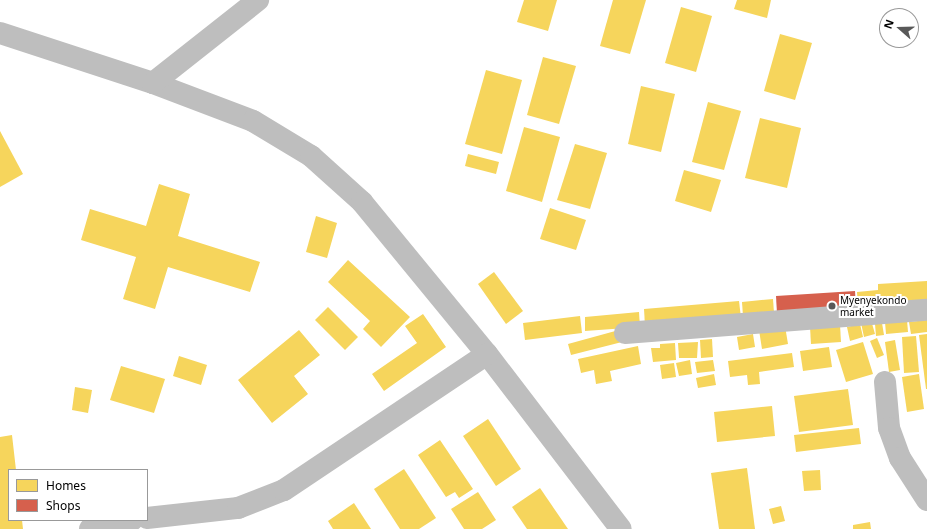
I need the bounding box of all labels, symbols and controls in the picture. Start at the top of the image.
north arrow [879,8,919,48]
text: N [880,17,897,31]
place label: Myenyekondo market [840,294,906,318]
marker: Myenyekondo market [827,301,837,311]
legend [8,469,148,521]
text: Homes [46,477,86,494]
text: Shops [46,497,80,514]

